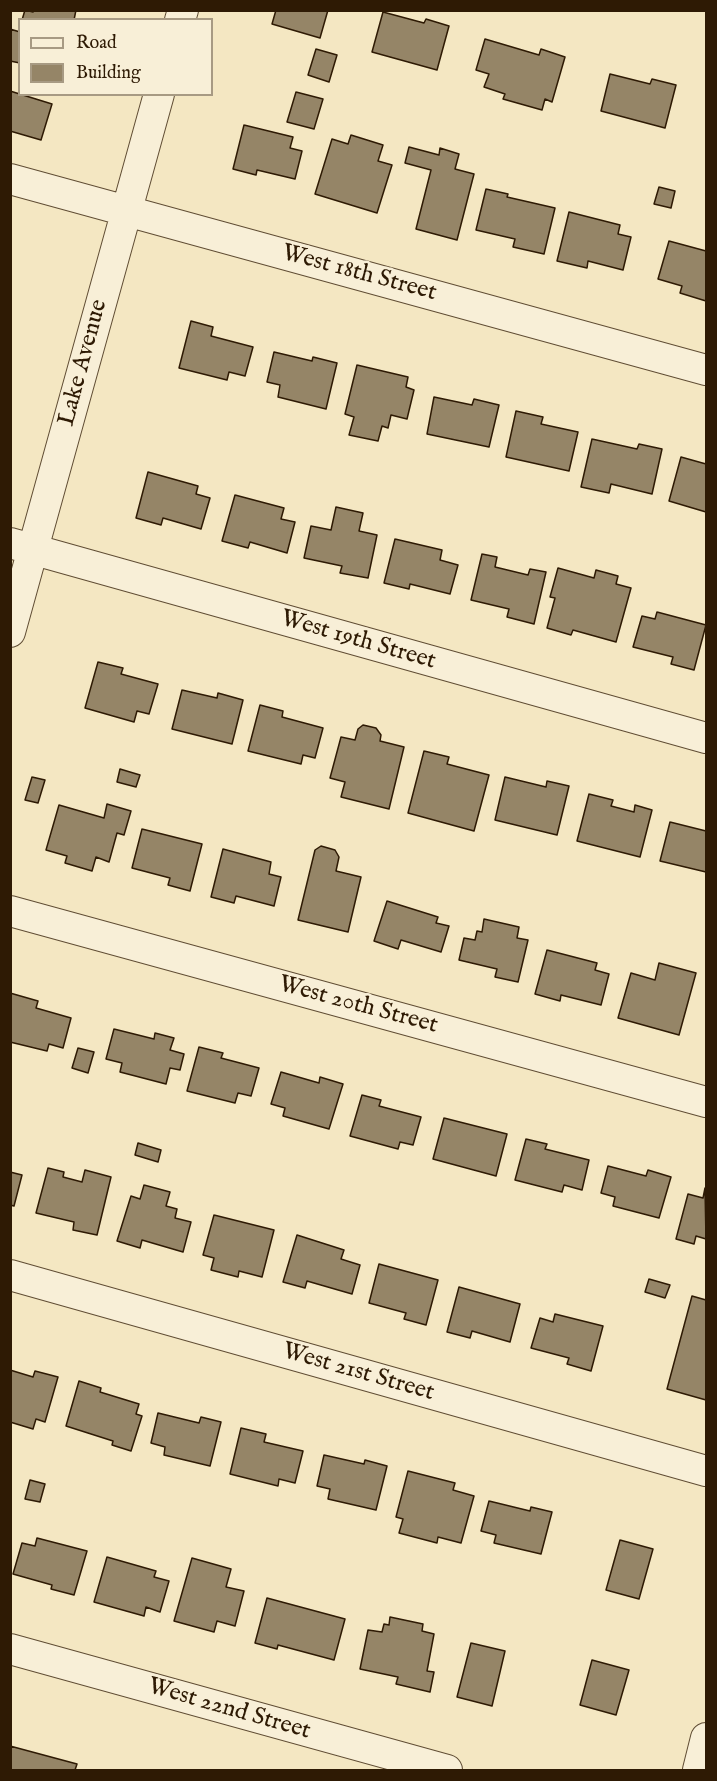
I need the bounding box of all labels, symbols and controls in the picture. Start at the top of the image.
legend [18,18,213,96]
text: Road [76,32,117,55]
text: Building [76,62,141,85]
street label: West 18th Street [279,240,439,308]
street label: Lake Avenue [53,297,115,429]
street label: West 19th Street [277,605,439,677]
street label: West 20th Street [275,971,441,1041]
street label: West 21st Street [279,1338,437,1408]
street label: West 22nd Street [144,1673,314,1747]

